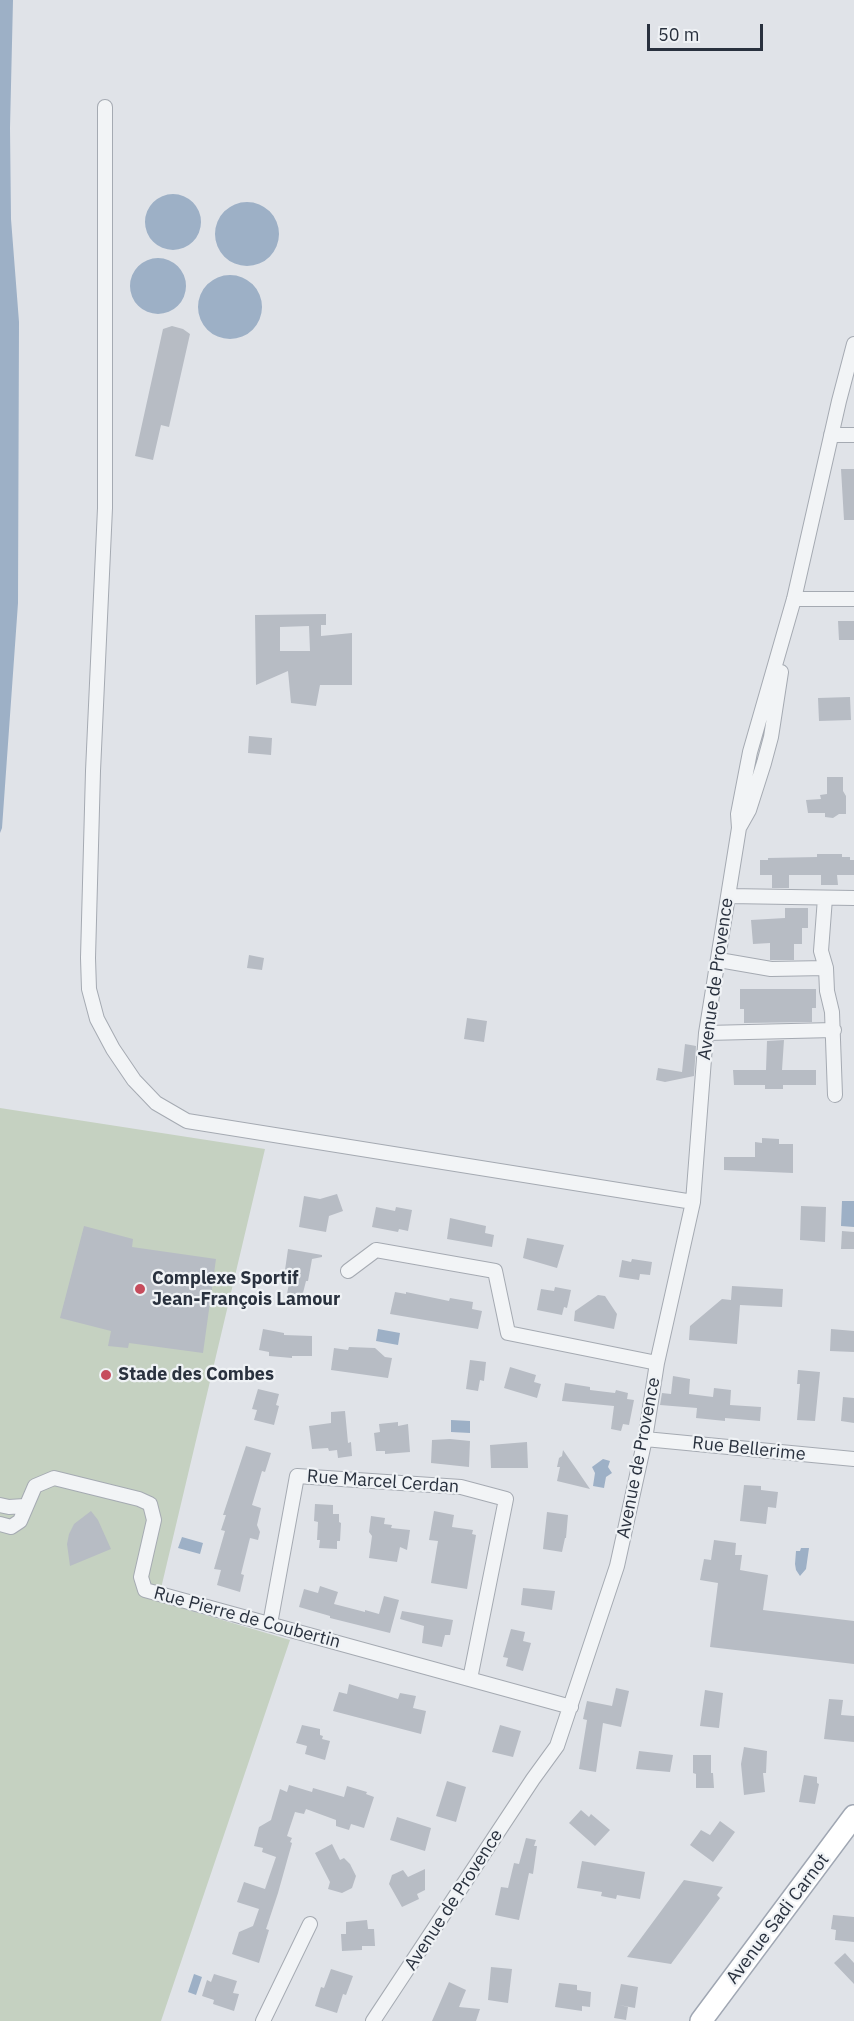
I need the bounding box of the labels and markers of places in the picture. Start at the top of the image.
place label: Complexe Sportif Jean-François Lamour [152,1268,340,1310]
marker: Complexe Sportif Jean-François Lamour [133,1282,147,1296]
place label: Stade des Combes [118,1364,274,1386]
marker: Stade des Combes [99,1368,113,1382]

